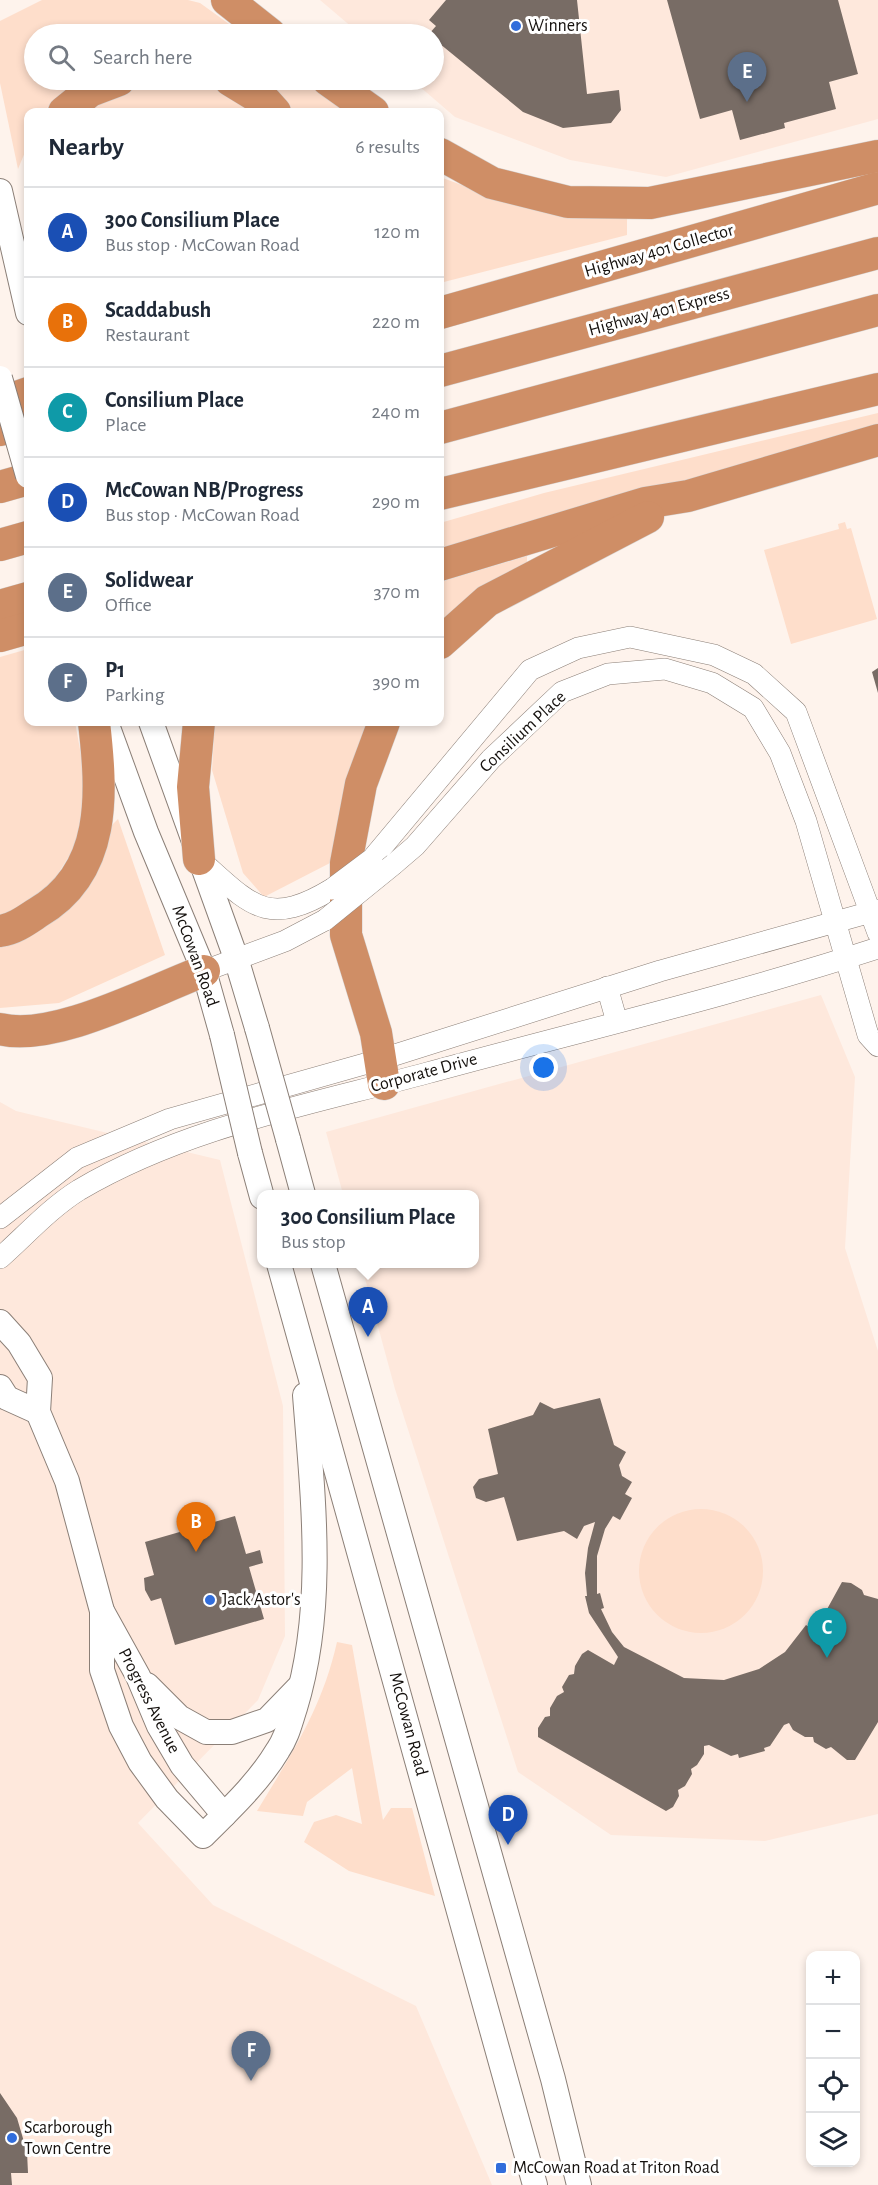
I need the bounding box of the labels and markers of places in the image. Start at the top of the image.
place label: Winners [528,17,588,35]
marker: Winners [509,19,523,33]
pin: E [728,52,766,102]
pin: A [348,1288,388,1337]
pin: B [176,1502,216,1552]
place label: Jack Astor's [222,1591,301,1609]
marker: Jack Astor's [203,1593,217,1607]
pin: C [808,1608,846,1658]
pin: D [488,1796,528,1845]
pin: F [232,2032,270,2081]
place label: Scarborough Town Centre [24,2119,113,2158]
marker: Scarborough Town Centre [5,2131,19,2145]
place label: McCowan Road at Triton Road [513,2159,719,2177]
marker: McCowan Road at Triton Road [494,2161,508,2175]

